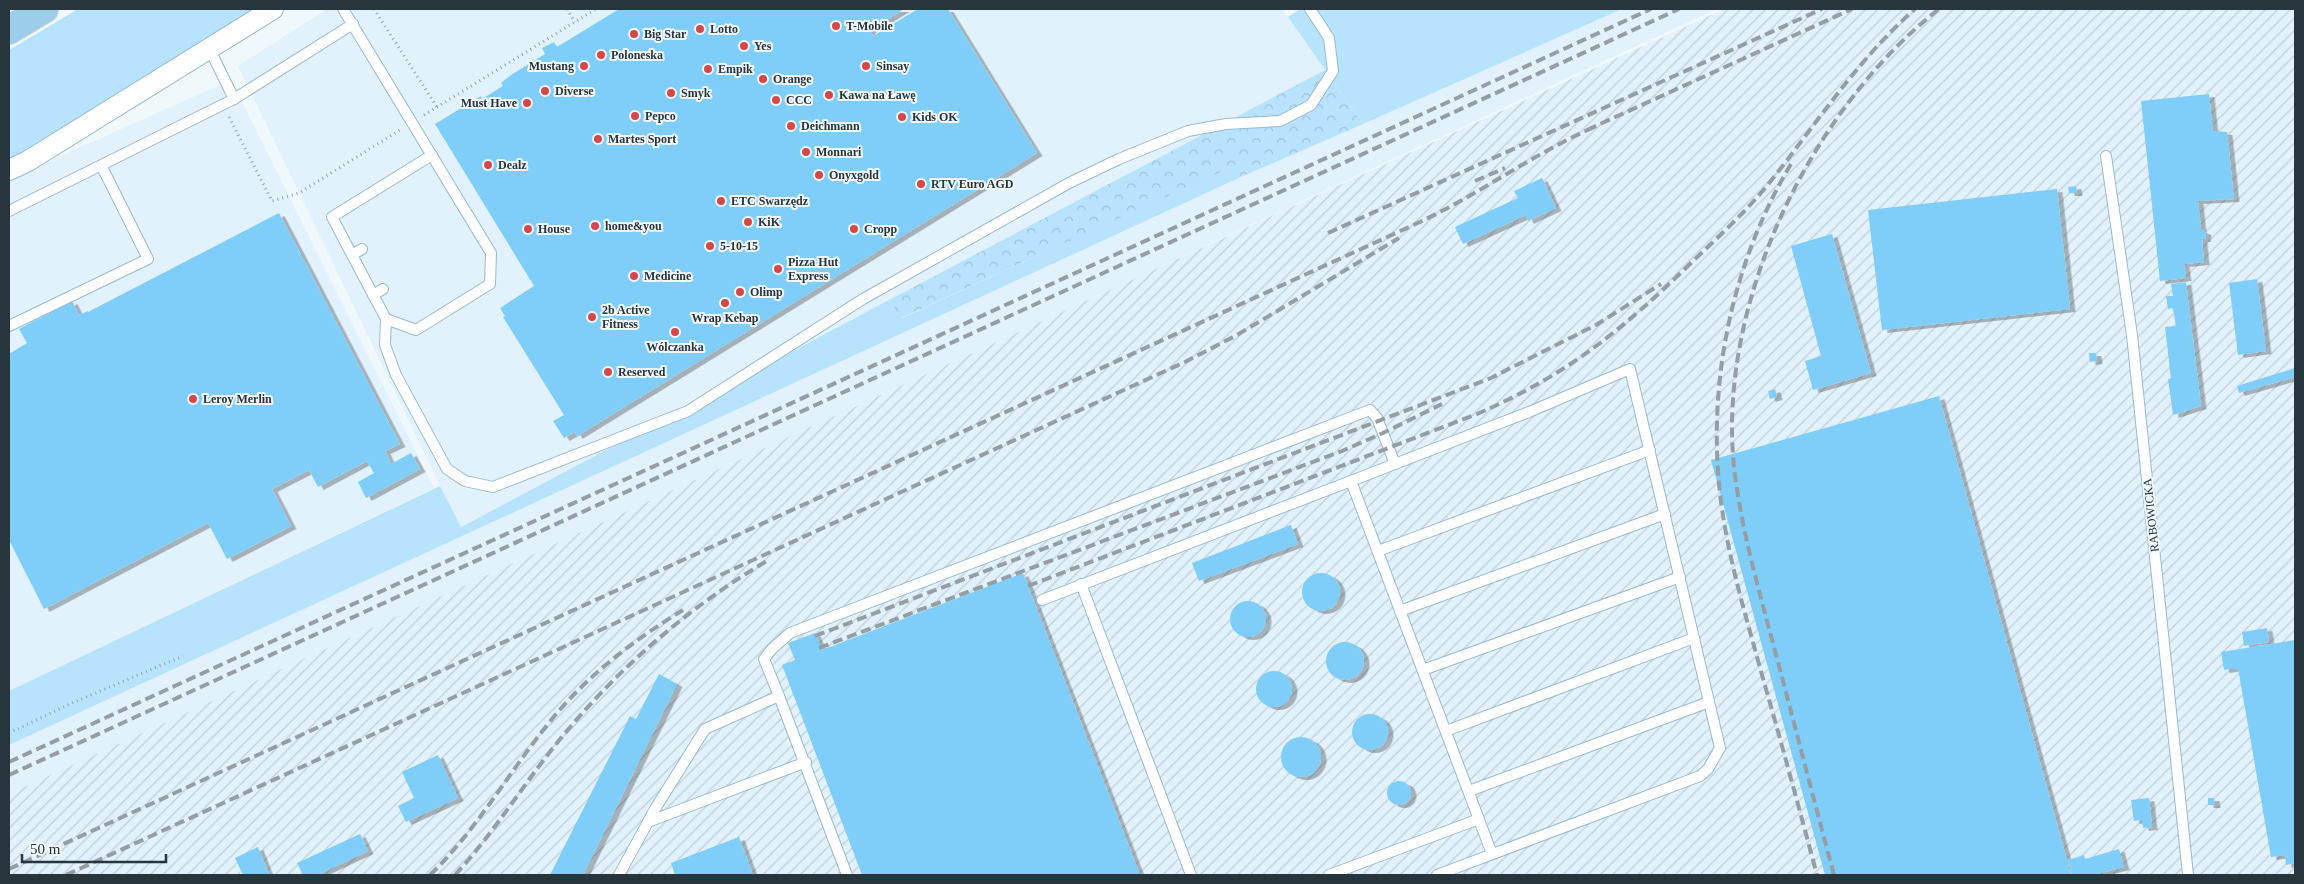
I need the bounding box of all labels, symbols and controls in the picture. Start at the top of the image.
place label: T-Mobile [846,19,894,33]
marker: T-Mobile [830,20,842,32]
place label: Lotto [710,22,738,36]
marker: Lotto [694,23,706,35]
place label: Big Star [644,27,687,41]
marker: Big Star [628,28,640,40]
place label: Yes [754,39,772,53]
marker: Yes [738,40,750,52]
place label: Poloneska [611,48,663,62]
marker: Poloneska [595,49,607,61]
place label: Mustang [529,59,574,73]
place label: Sinsay [876,59,909,73]
marker: Mustang [578,60,590,72]
marker: Sinsay [860,60,872,72]
place label: Empik [718,62,753,76]
marker: Empik [702,63,714,75]
place label: Orange [773,72,812,86]
marker: Orange [757,73,769,85]
place label: Diverse [555,84,594,98]
marker: Diverse [539,85,551,97]
place label: Smyk [681,86,711,100]
marker: Smyk [665,87,677,99]
place label: Kawa na Ławę [839,88,916,102]
marker: Kawa na Ławę [823,89,835,101]
place label: CCC [786,93,812,107]
marker: CCC [770,94,782,106]
place label: Must Have [461,96,518,110]
marker: Must Have [521,97,533,109]
place label: Pepco [645,109,676,123]
marker: Pepco [629,110,641,122]
place label: Kids OK [912,110,958,124]
marker: Kids OK [896,111,908,123]
place label: Deichmann [801,119,860,133]
marker: Deichmann [785,120,797,132]
place label: Martes Sport [608,132,676,146]
marker: Martes Sport [592,133,604,145]
place label: Monnari [816,145,862,159]
marker: Monnari [800,146,812,158]
place label: Dealz [498,158,527,172]
marker: Dealz [482,159,494,171]
place label: Onyxgold [829,168,879,182]
marker: Onyxgold [813,169,825,181]
place label: RTV Euro AGD [931,177,1014,191]
marker: RTV Euro AGD [915,178,927,190]
place label: ETC Swarzędz [731,194,809,208]
marker: ETC Swarzędz [715,195,727,207]
place label: KiK [758,215,781,229]
marker: KiK [742,216,754,228]
place label: home&you [605,219,662,233]
marker: home&you [589,220,601,232]
place label: House [538,222,571,236]
place label: Cropp [864,222,897,236]
marker: House [522,223,534,235]
marker: Cropp [848,223,860,235]
place label: 5-10-15 [720,239,758,253]
marker: 5-10-15 [704,240,716,252]
place label: Pizza Hut Express [788,255,838,283]
marker: Pizza Hut Express [772,263,784,275]
place label: Medicine [644,269,692,283]
marker: Medicine [628,270,640,282]
place label: Olimp [750,285,783,299]
marker: Olimp [734,286,746,298]
marker: Wrap Kebap [719,297,731,309]
place label: 2b Active Fitness [602,303,650,331]
marker: 2b Active Fitness [586,311,598,323]
place label: Wrap Kebap [692,311,759,325]
marker: Wólczanka [669,326,681,338]
place label: Wólczanka [646,340,704,354]
place label: Reserved [618,365,666,379]
marker: Reserved [602,366,614,378]
place label: Leroy Merlin [203,392,272,406]
marker: Leroy Merlin [187,393,199,405]
street label: RABOWICKA [2140,477,2162,553]
scale bar [22,832,166,864]
text: 50 m [30,841,61,857]

